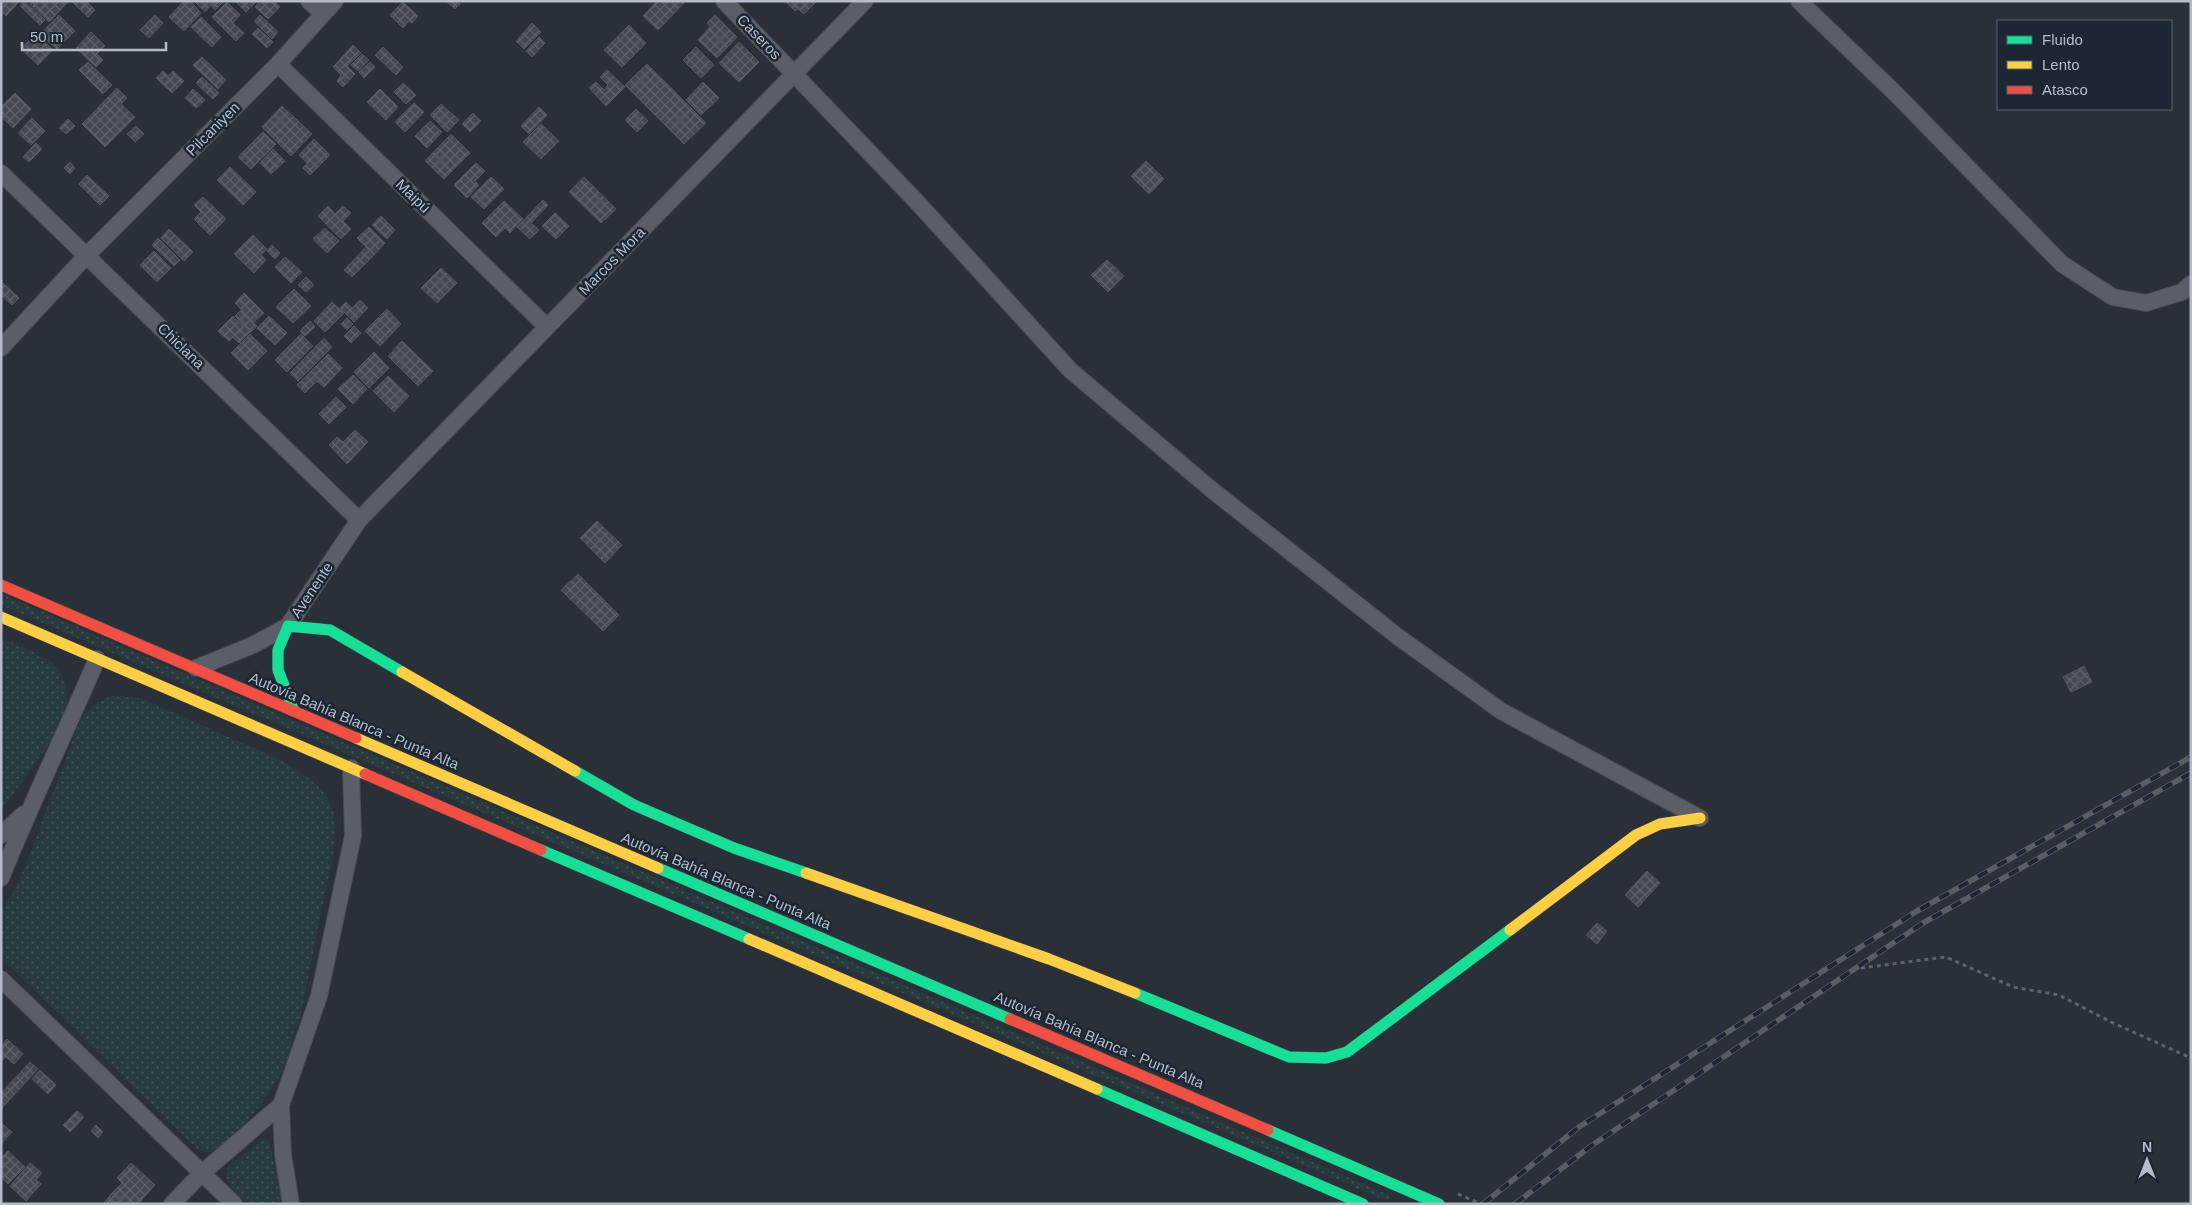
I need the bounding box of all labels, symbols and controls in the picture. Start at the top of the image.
street label: Caseros [734,11,785,63]
scale bar [22,20,166,52]
legend [1997,20,2172,110]
text: 50 m [30,28,63,45]
text: Fluido [2042,31,2083,48]
text: Lento [2042,56,2080,73]
text: Atasco [2042,81,2088,98]
street label: Pilcaniyen [182,98,243,159]
street label: Maipú [393,175,434,216]
street label: Marcos Mora [575,223,649,298]
street label: Chiclana [154,319,209,372]
street label: Avenente [287,559,336,621]
street label: Autovía Bahía Blanca - Punta Alta [247,669,462,773]
street label: Autovía Bahía Blanca - Punta Alta [619,829,834,933]
street label: Autovía Bahía Blanca - Punta Alta [992,988,1207,1092]
north arrow [2122,1135,2172,1185]
text: N [2142,1139,2152,1155]

